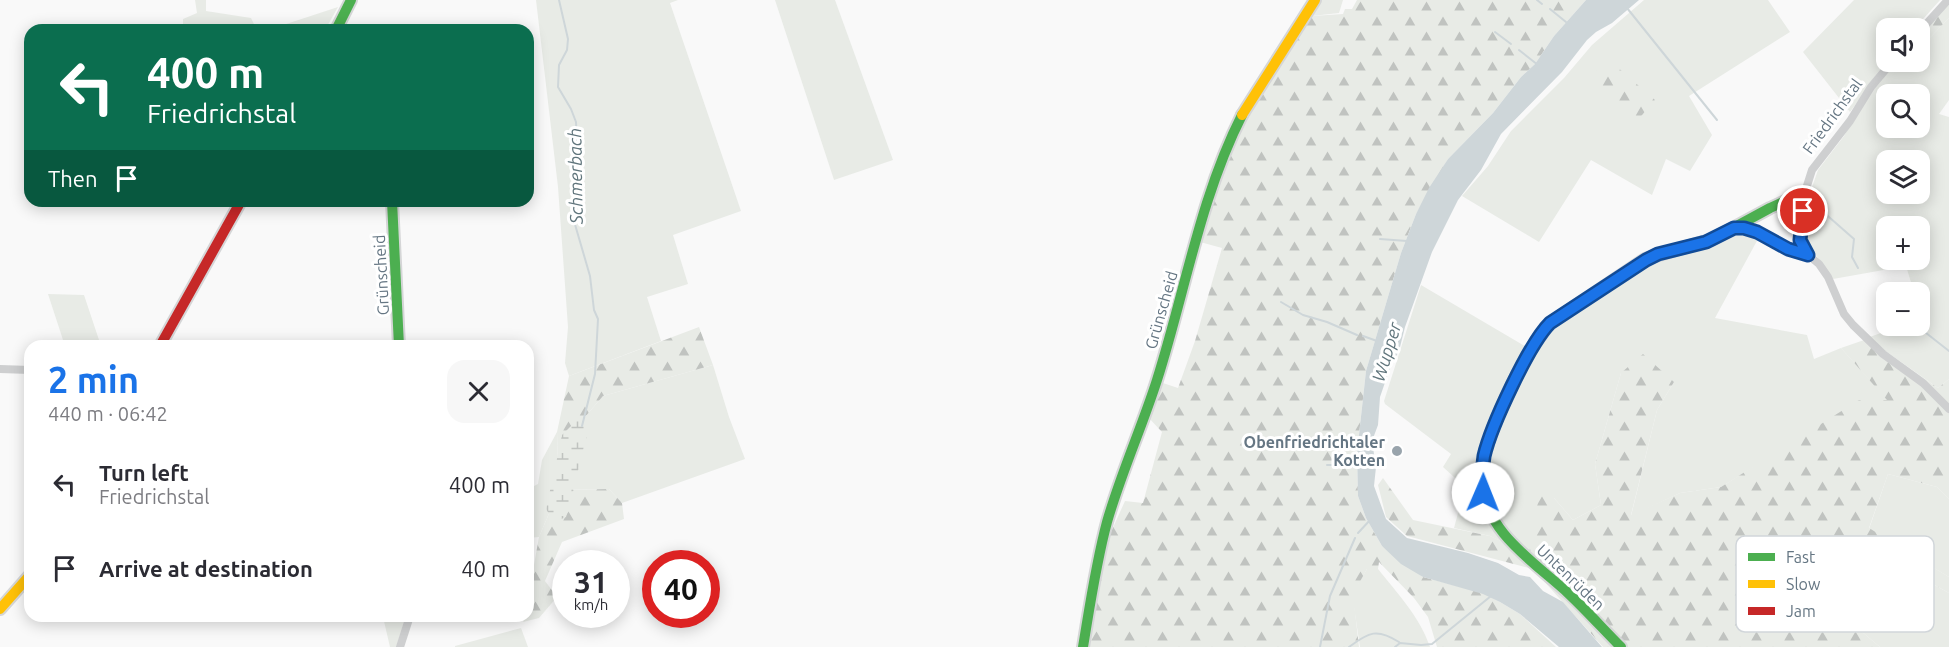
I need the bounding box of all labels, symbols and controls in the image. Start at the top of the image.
map controls [1876,18,1930,336]
button: sound [1876,18,1930,72]
icon: left [48,48,126,126]
text: 400 m [147,49,264,96]
street label: Friedrichstal [1799,75,1865,157]
button: search [1876,84,1930,138]
text: Friedrichstal [147,98,296,128]
water label: Schmerbach [564,128,586,225]
button: layers [1876,150,1930,204]
icon: arrive [110,162,143,195]
text: Then [48,166,98,191]
pin [1777,185,1828,236]
icon: arrive [1786,194,1819,227]
button: + [1876,216,1930,270]
street label: Grünscheid [370,234,392,316]
street label: Grünscheid [1141,269,1181,351]
button: − [1876,282,1930,336]
water label: Wupper [1368,319,1405,384]
text: 2 min [48,359,139,400]
button: close [447,360,510,423]
text: 440 m · 06:42 [48,402,168,425]
place label: Obenfriedrichtaler Kotten [1244,433,1385,469]
marker: Obenfriedrichtaler Kotten [1390,444,1404,458]
text: Turn left [99,460,189,485]
position arrow [1451,461,1515,525]
icon: left [48,468,81,501]
text: 400 m [449,472,510,497]
text: Friedrichstal [99,485,210,508]
legend [1736,536,1934,632]
street label: Untenrüden [1534,540,1608,614]
text: Fast [1786,548,1816,566]
speed limit sign: 40 [642,550,720,628]
icon: arrive [48,552,81,585]
text: Arrive at destination [99,556,313,581]
text: 40 m [461,556,510,581]
text: 31 [574,565,608,599]
text: Slow [1786,575,1821,593]
text: km/h [574,596,608,613]
text: Jam [1786,602,1816,620]

